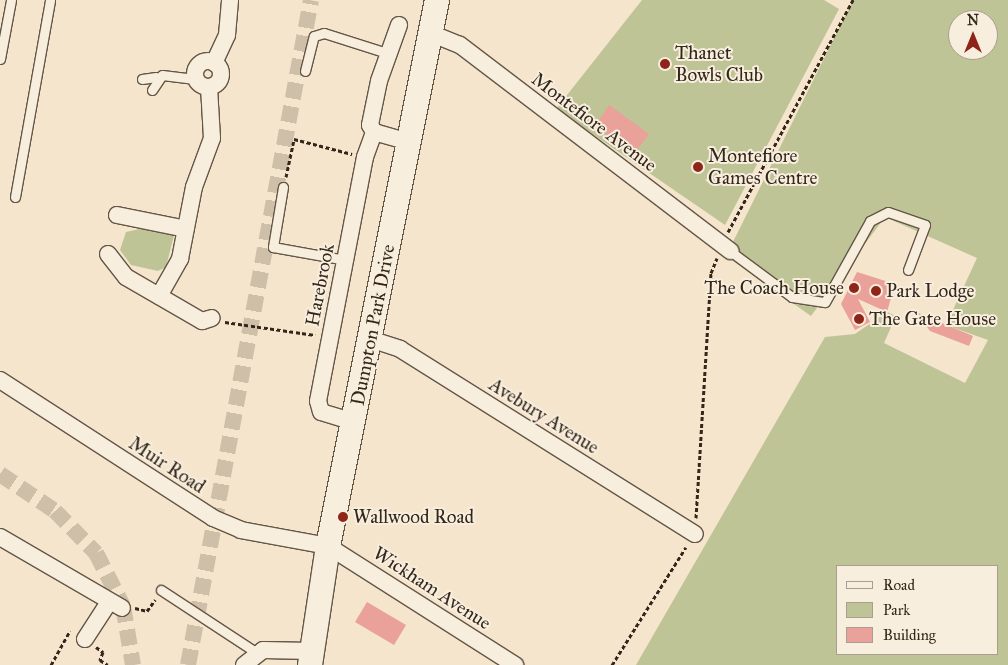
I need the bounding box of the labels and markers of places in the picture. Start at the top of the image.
place label: Thanet Bowls Club [675,42,763,86]
marker: Thanet Bowls Club [659,58,671,70]
place label: Montefiore Games Centre [708,145,817,189]
marker: Montefiore Games Centre [692,161,704,173]
place label: The Coach House [704,277,844,299]
place label: Park Lodge [886,280,975,302]
marker: The Coach House [848,282,860,294]
marker: Park Lodge [870,285,882,297]
place label: The Gate House [869,308,996,330]
marker: The Gate House [853,313,865,325]
place label: Wallwood Road [353,506,474,528]
marker: Wallwood Road [337,511,349,523]

